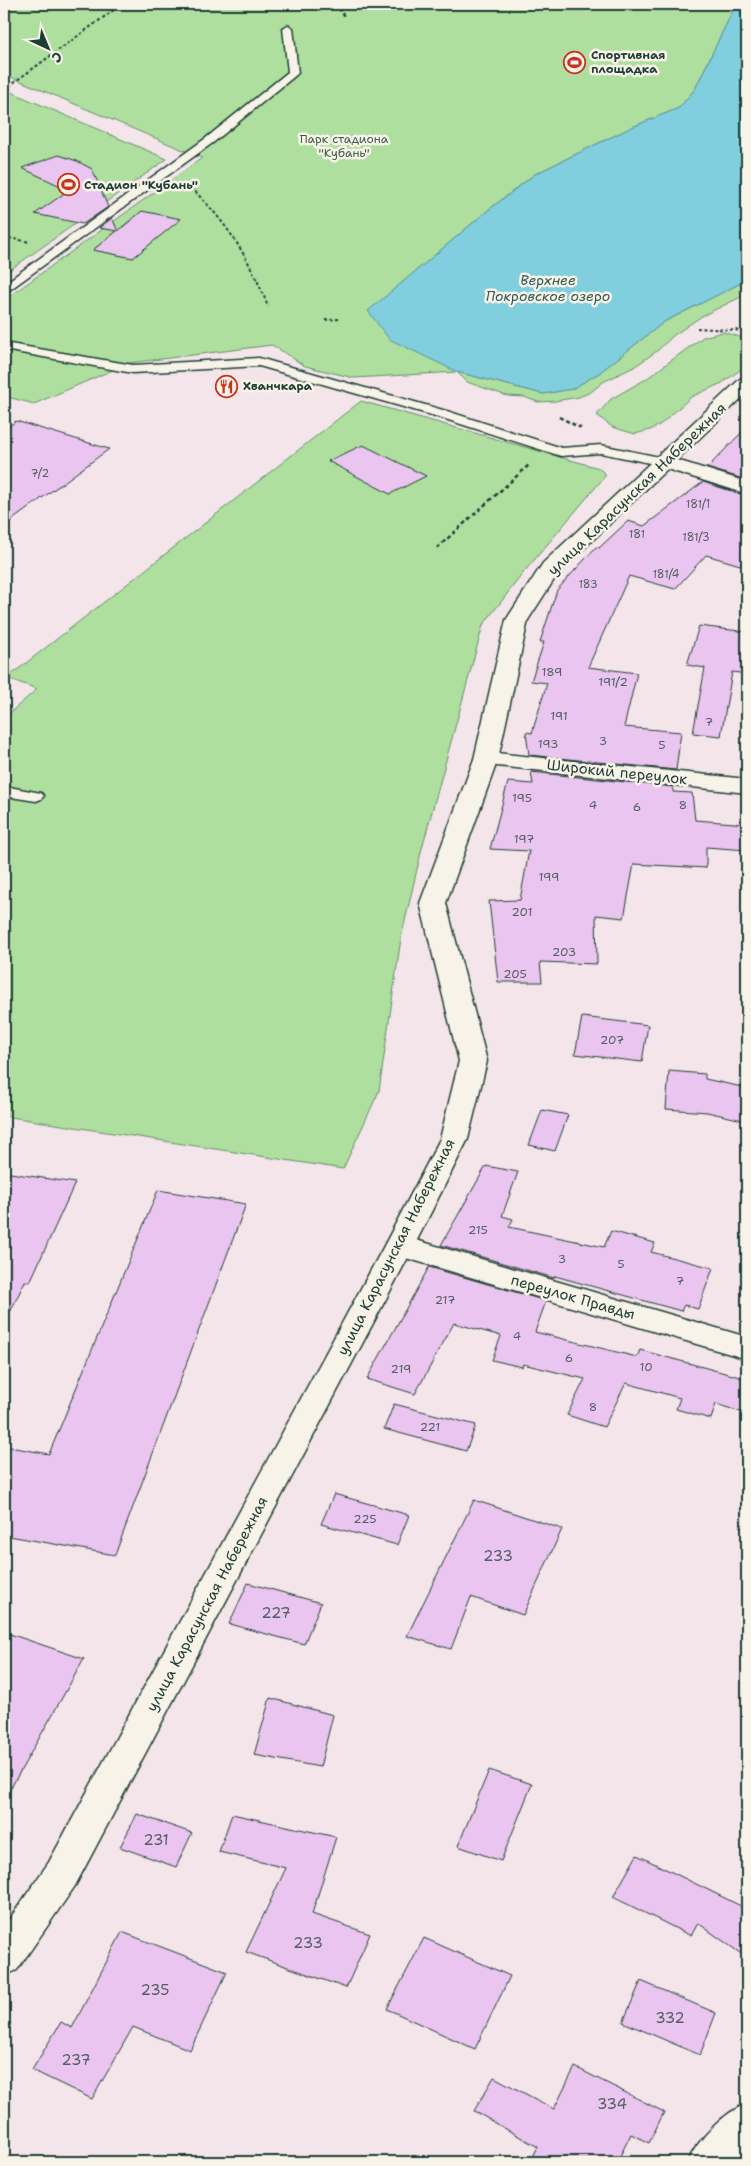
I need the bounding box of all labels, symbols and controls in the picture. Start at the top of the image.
north arrow [22,22,72,72]
place label: Спортивная площадка [591,47,665,77]
text: С [48,48,66,67]
sports icon: Спортивная площадка [563,50,587,74]
park label: Парк стадиона "Кубань" [300,131,389,161]
sports icon: Стадион "Кубань" [56,173,80,197]
place label: Стадион "Кубань" [84,177,198,193]
water label: Верхнее Покровское озеро [486,271,610,305]
restaurant icon: Хванчкара [215,374,239,398]
place label: Хванчкара [243,378,313,394]
street label: улица Карасунская Набережная [543,398,731,580]
house number: 7/2 [31,466,49,481]
house number: 181/1 [686,497,710,512]
house number: 181 [629,527,645,542]
house number: 181/3 [682,530,710,545]
house number: 181/4 [652,567,680,582]
house number: 183 [578,577,598,592]
house number: 189 [541,664,563,680]
house number: 191/2 [598,674,628,690]
house number: 191 [550,708,568,724]
house number: 7 [705,714,713,730]
house number: 3 [599,733,607,749]
house number: 193 [538,736,558,752]
house number: 5 [658,737,666,753]
street label: Широкий переулок [546,755,688,789]
house number: 195 [512,790,532,806]
house number: 4 [589,797,597,813]
house number: 8 [679,797,687,813]
house number: 6 [633,799,641,815]
house number: 197 [514,831,534,847]
house number: 199 [539,869,559,885]
house number: 201 [511,904,533,920]
house number: 203 [552,944,576,960]
house number: 205 [503,966,527,982]
house number: 207 [600,1032,624,1048]
street label: улица Карасунская Набережная [332,1135,460,1359]
house number: 215 [468,1222,488,1238]
house number: 3 [558,1251,566,1267]
house number: 5 [617,1256,625,1272]
street label: переулок Правды [509,1270,637,1324]
house number: 7 [676,1273,684,1289]
house number: 217 [435,1292,455,1308]
house number: 4 [513,1328,521,1344]
house number: 6 [565,1350,573,1366]
house number: 10 [639,1359,653,1375]
house number: 219 [391,1361,411,1377]
house number: 8 [589,1399,597,1415]
house number: 221 [420,1419,440,1435]
street label: улица Карасунская Набережная [142,1493,272,1715]
house number: 225 [353,1511,377,1527]
house number: 233 [483,1546,513,1566]
house number: 227 [261,1603,291,1623]
house number: 231 [143,1830,169,1850]
house number: 233 [293,1933,323,1953]
house number: 235 [141,1980,169,2000]
house number: 332 [655,2008,685,2028]
house number: 237 [61,2050,91,2070]
house number: 334 [597,2094,627,2114]

